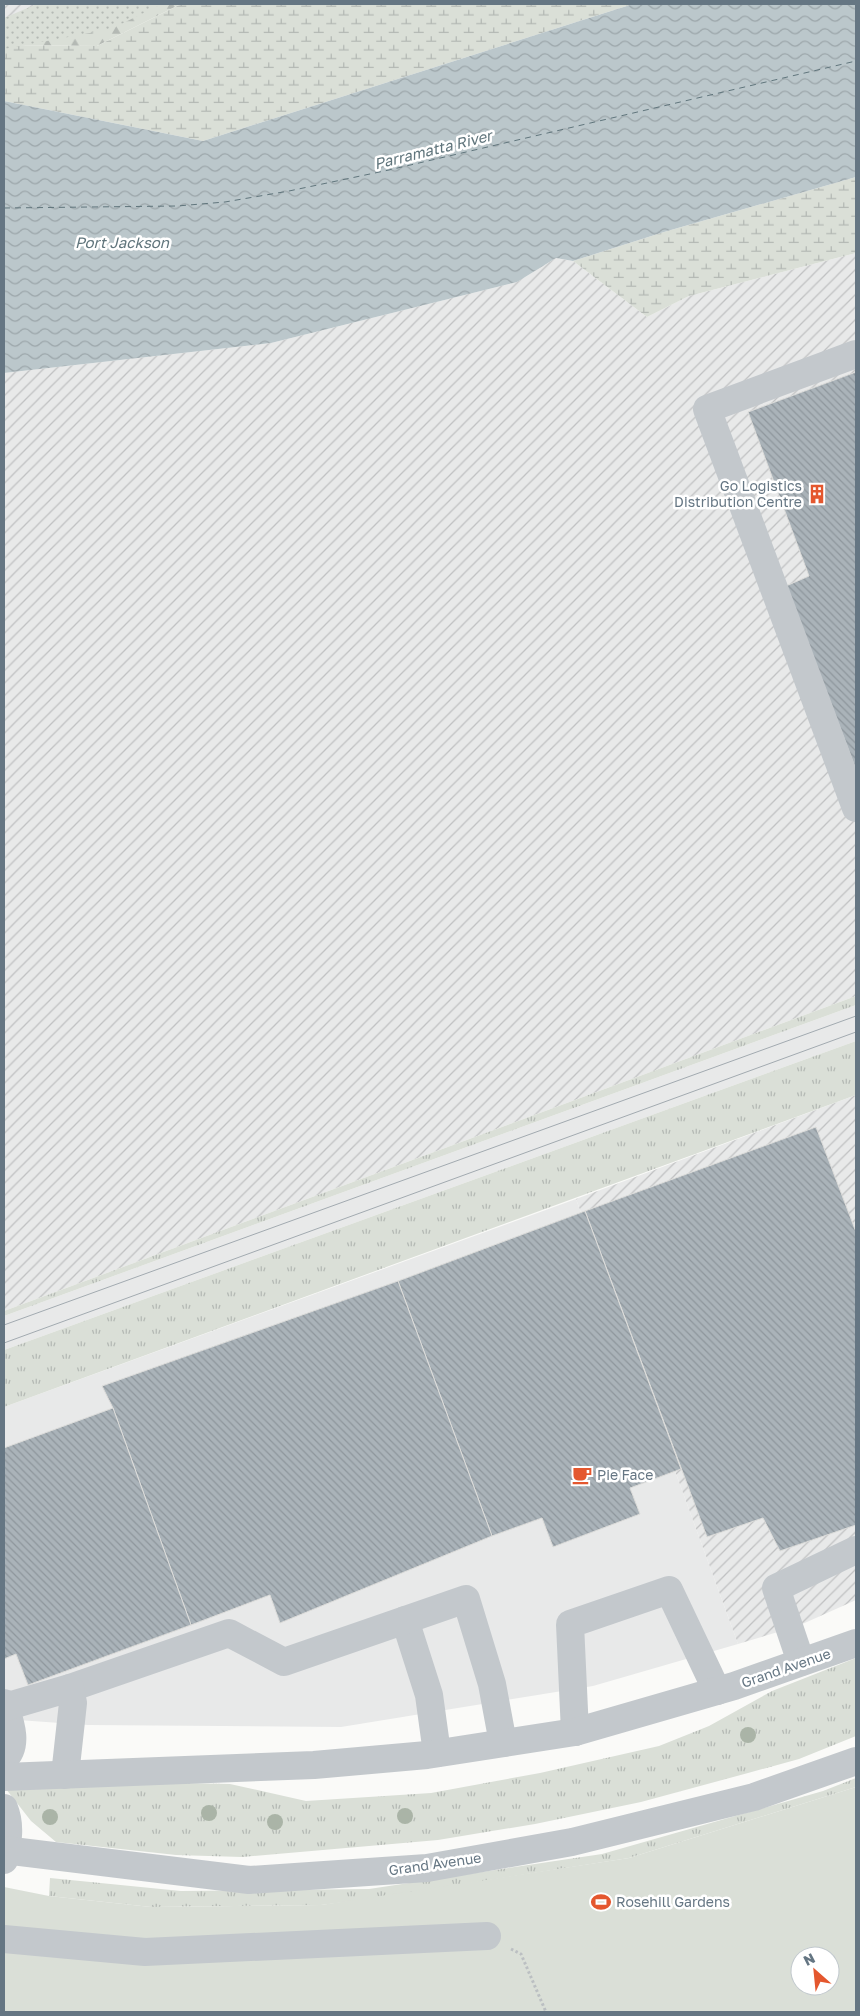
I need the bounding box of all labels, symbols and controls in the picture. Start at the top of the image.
water label: Parramatta River [372,125,496,172]
water label: Port Jackson [75,233,170,251]
place label: Go Logistics Distribution Centre [674,477,802,510]
building icon: Go Logistics Distribution Centre [806,483,828,505]
cafe icon: Pie Face [571,1464,593,1486]
place label: Pie Face [597,1466,653,1483]
street label: Grand Avenue [739,1644,833,1691]
street label: Grand Avenue [388,1849,482,1878]
sports icon: Rosehill Gardens [590,1891,612,1913]
place label: Rosehill Gardens [616,1893,730,1910]
north arrow [790,1946,840,1996]
text: N [800,1949,817,1969]

